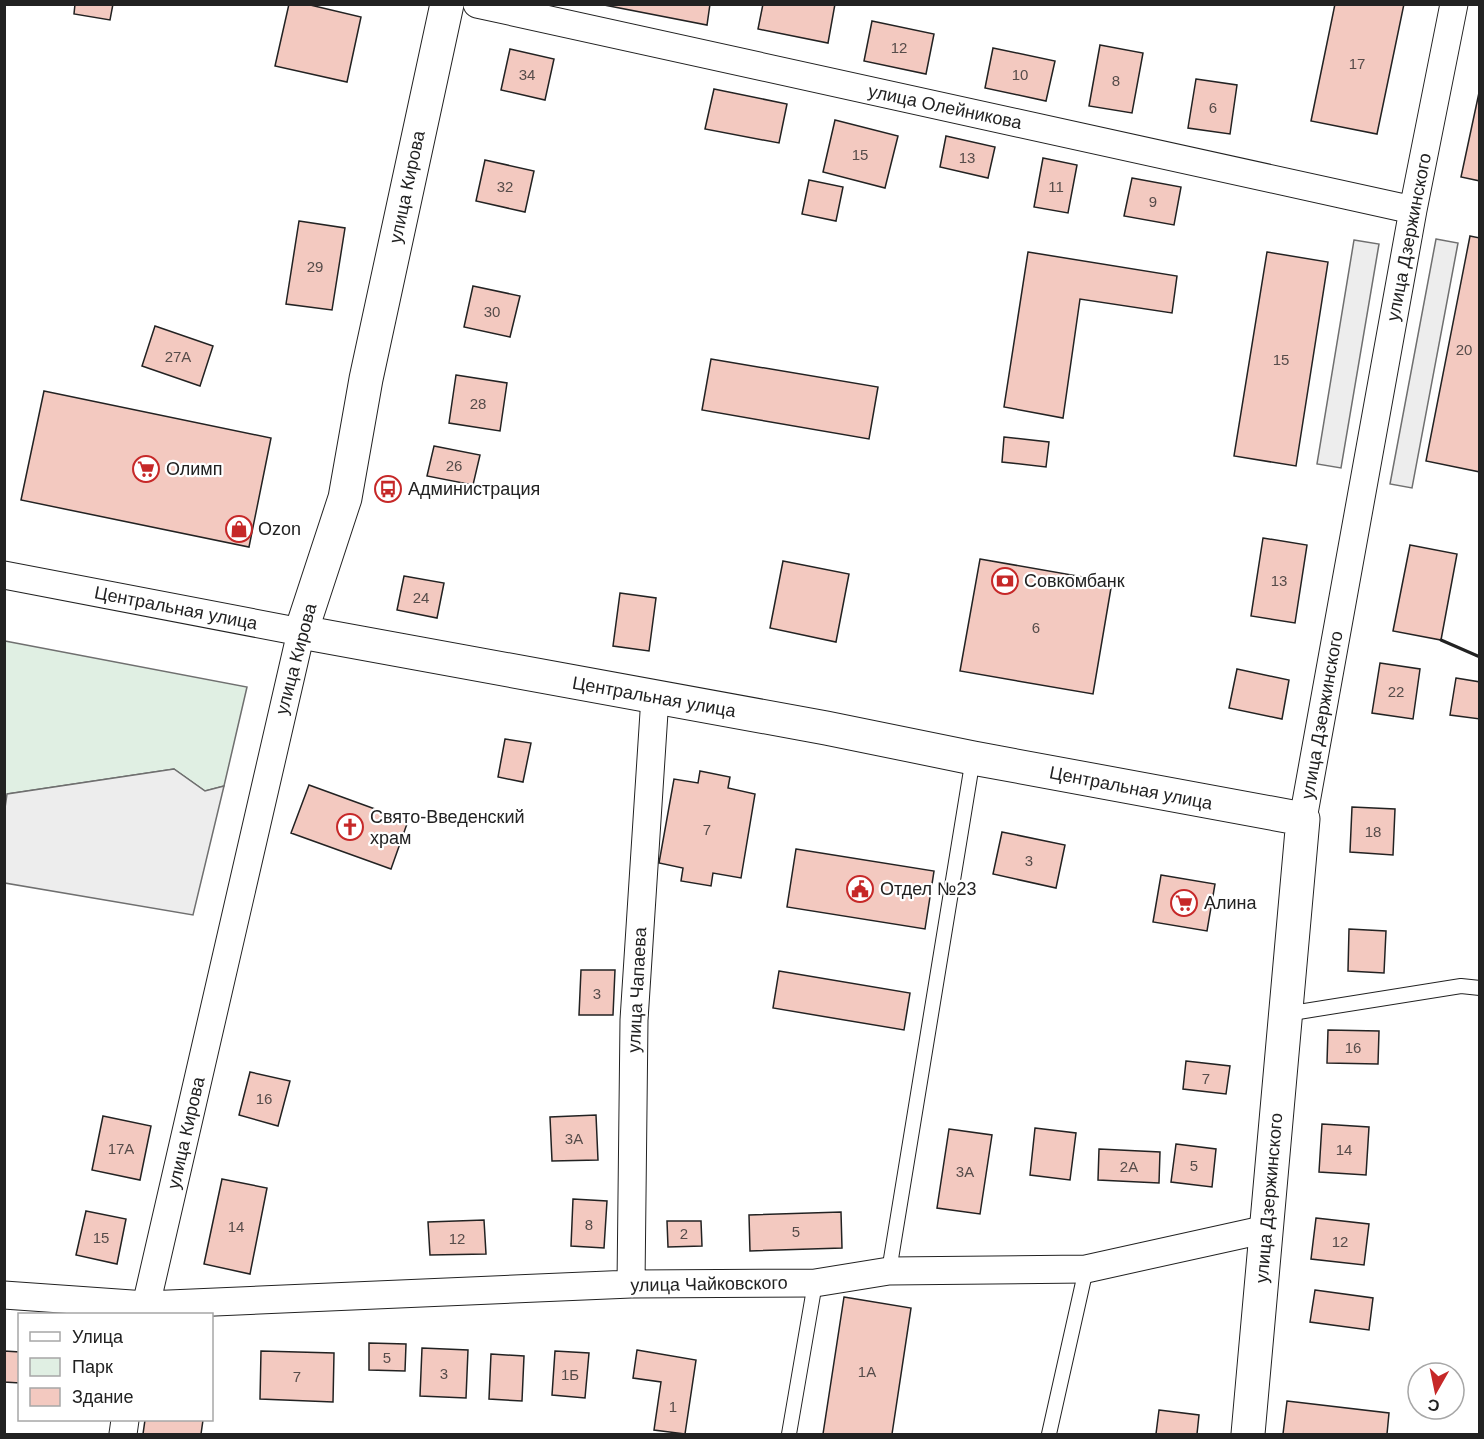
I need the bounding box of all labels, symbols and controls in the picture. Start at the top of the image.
house number: 12 [891,39,907,56]
house number: 17 [1349,55,1365,72]
house number: 34 [519,66,535,83]
house number: 10 [1012,66,1028,83]
house number: 8 [1112,72,1120,89]
street label: улица Олейникова [866,81,1024,133]
house number: 6 [1209,99,1217,116]
street label: улица Кирова [385,128,429,245]
house number: 15 [852,146,868,163]
house number: 13 [959,149,975,166]
street label: улица Дзержинского [1383,151,1435,323]
house number: 32 [497,178,513,195]
house number: 11 [1048,178,1064,195]
house number: 9 [1149,193,1157,210]
house number: 29 [307,258,323,275]
house number: 30 [484,303,500,320]
house number: 20 [1456,341,1472,358]
house number: 27А [165,348,191,365]
house number: 15 [1273,351,1289,368]
house number: 28 [470,395,486,412]
supermarket icon: Олимп [131,454,161,484]
house number: 26 [446,457,462,474]
place label: Олимп [166,459,222,479]
bus stop icon: Администрация [373,474,403,504]
place label: Администрация [408,479,540,499]
shop icon: Ozon [224,514,254,544]
place label: Ozon [258,519,301,539]
bank icon: Совкомбанк [990,566,1020,596]
place label: Совкомбанк [1024,571,1125,591]
house number: 13 [1271,572,1287,589]
street label: Центральная улица [93,582,260,634]
house number: 24 [413,589,429,606]
street label: улица Кирова [272,600,321,717]
house number: 6 [1032,619,1040,636]
street label: улица Дзержинского [1297,629,1347,801]
street label: Центральная улица [571,673,738,721]
house number: 22 [1388,683,1404,700]
street label: Центральная улица [1048,762,1215,814]
place label: Свято-Введенский храм [370,807,525,848]
church icon: Свято-Введенский храм [335,812,365,842]
house number: 7 [703,821,711,838]
house number: 18 [1365,823,1381,840]
house number: 3 [1025,852,1033,869]
public building icon: Отдел №23 [845,874,875,904]
place label: Отдел №23 [880,879,976,899]
supermarket icon: Алина [1169,888,1199,918]
place label: Алина [1204,893,1258,913]
street label: улица Чапаева [624,926,650,1053]
house number: 3 [593,985,601,1002]
house number: 16 [1345,1039,1361,1056]
house number: 7 [1202,1070,1210,1087]
street label: улица Кирова [163,1074,209,1191]
house number: 16 [256,1090,272,1107]
street label: улица Дзержинского [1252,1112,1286,1284]
house number: 3А [565,1130,583,1147]
house number: 17А [108,1140,134,1157]
house number: 14 [1336,1141,1352,1158]
house number: 5 [1190,1157,1198,1174]
house number: 2А [1120,1158,1138,1175]
house number: 3А [956,1163,974,1180]
house number: 8 [585,1216,593,1233]
house number: 14 [228,1218,244,1235]
house number: 5 [792,1223,800,1240]
house number: 2 [680,1225,688,1242]
house number: 15 [93,1229,109,1246]
house number: 12 [449,1230,465,1247]
house number: 12 [1332,1233,1348,1250]
street label: улица Чайковского [630,1273,788,1295]
legend [18,1313,213,1421]
text: Улица [72,1327,124,1347]
house number: 5 [383,1349,391,1366]
text: Парк [72,1357,113,1377]
north arrow [1406,1361,1466,1421]
house number: 1А [858,1363,876,1380]
house number: 3 [440,1365,448,1382]
house number: 1Б [561,1366,579,1383]
house number: 7 [293,1368,301,1385]
text: Здание [72,1387,133,1407]
text: С [1426,1396,1441,1415]
house number: 1 [669,1398,677,1415]

